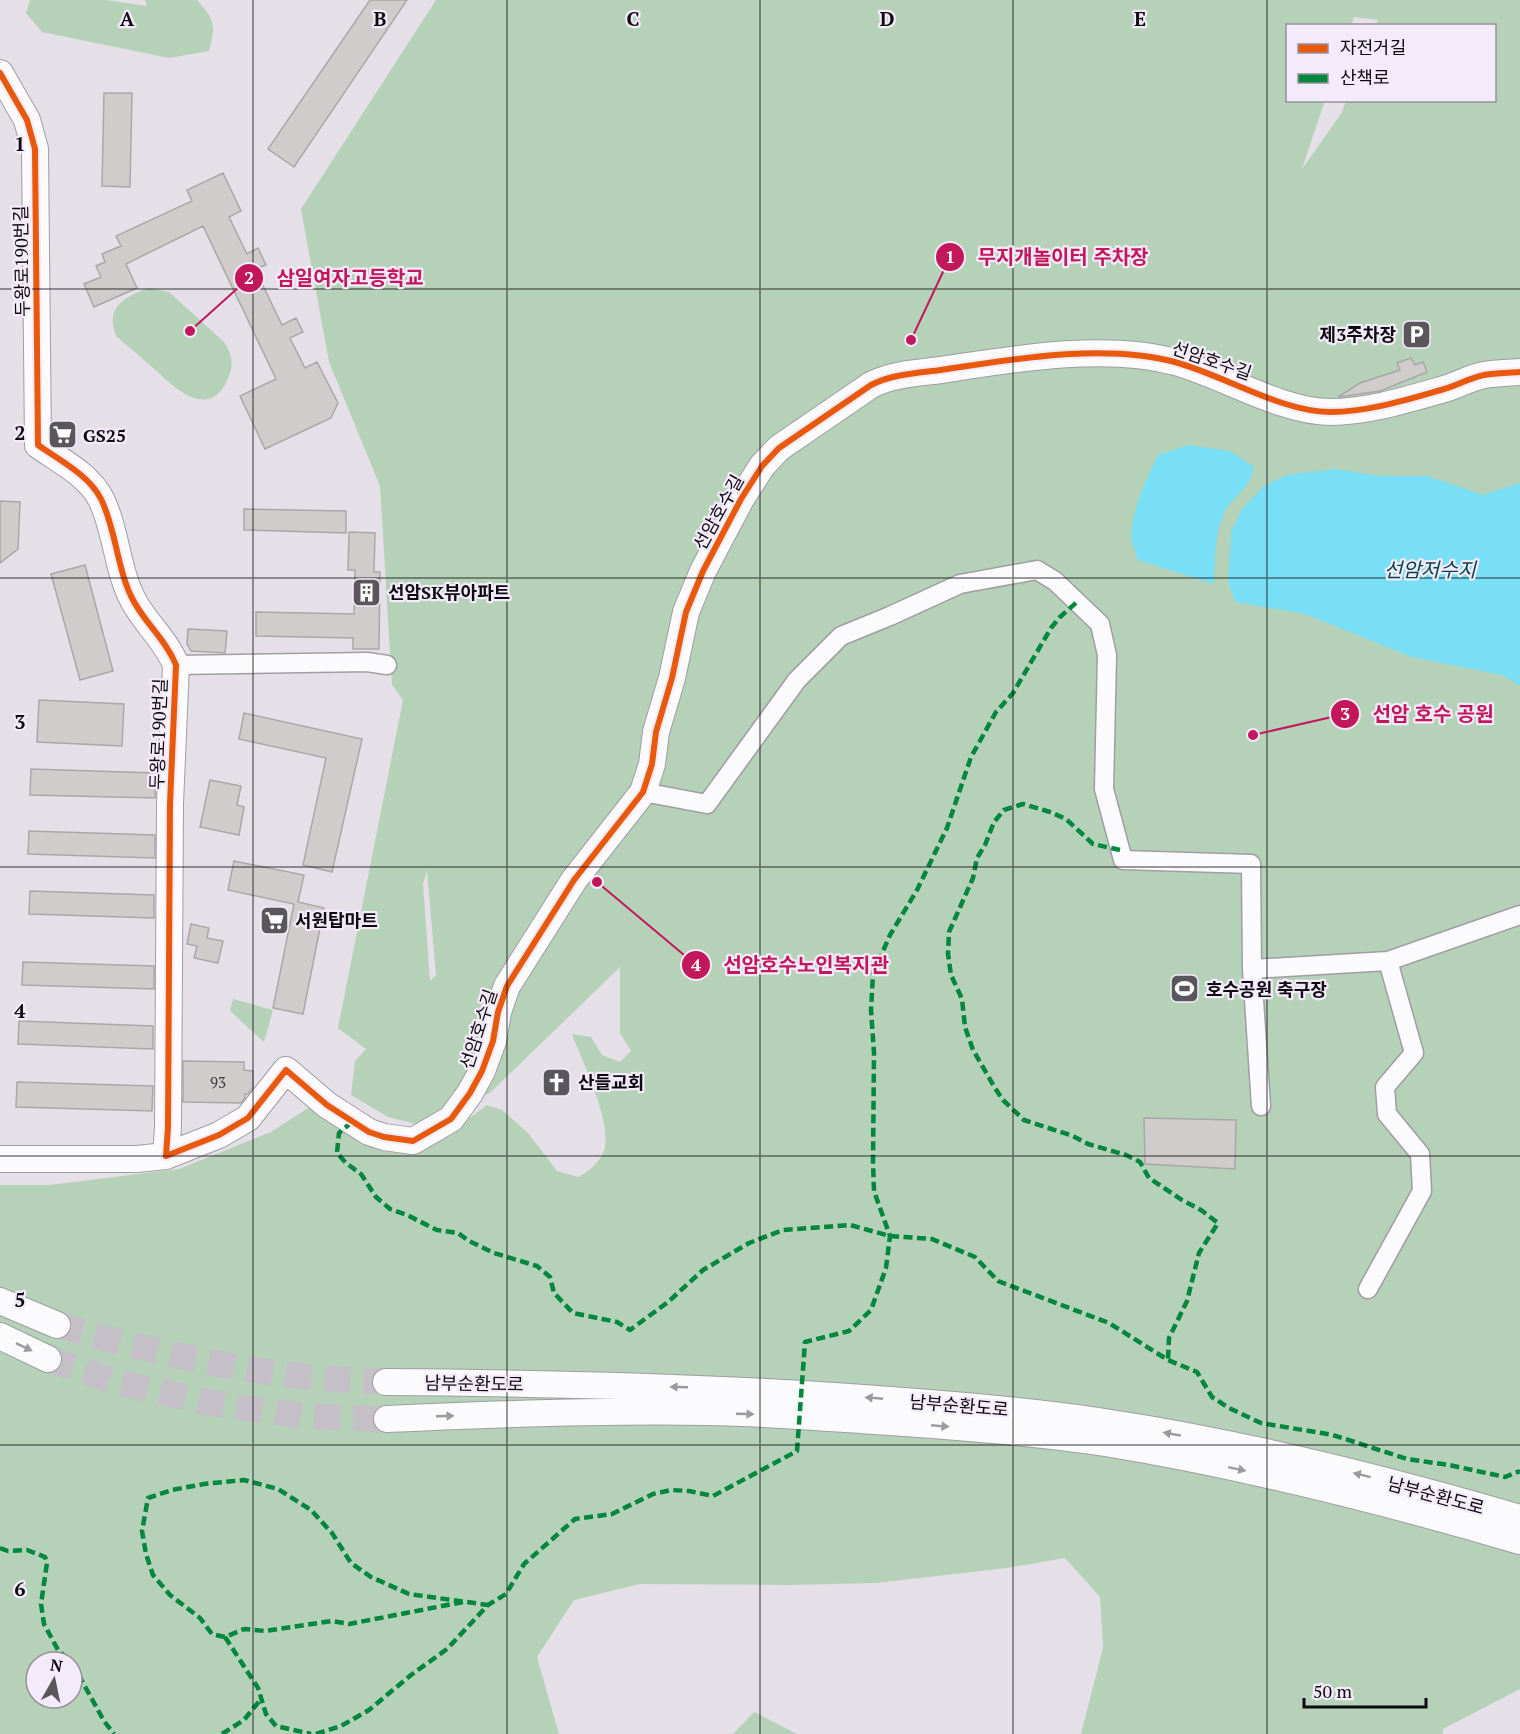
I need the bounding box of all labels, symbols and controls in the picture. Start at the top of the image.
text: A [120,5,135,32]
text: B [374,5,387,32]
text: C [626,5,640,32]
text: D [880,5,894,32]
text: E [1134,5,1146,32]
legend [1286,24,1496,102]
text: 자전거길 [1340,35,1406,59]
text: 산책로 [1340,65,1390,89]
text: 1 [14,130,26,157]
street label: 두왕로190번길 [8,205,34,317]
callout: 무지개놀이터 주차장 [935,238,1160,276]
text: 무지개놀이터 주차장 [978,243,1149,270]
text: 1 [945,244,955,268]
callout: 삼일여자고등학교 [234,259,435,297]
text: 삼일여자고등학교 [276,264,424,291]
text: 2 [244,265,254,289]
parking icon: 제3주차장 [1401,318,1433,350]
place label: 제3주차장 [1320,322,1396,346]
street label: 선암호수길 [1169,335,1255,385]
text: 2 [14,419,26,446]
supermarket icon: GS25 [46,419,78,451]
place label: GS25 [83,423,126,447]
street label: 선암호수길 [687,470,749,554]
water label: 선암저수지 [1384,556,1478,583]
building icon: 선암SK뷰아파트 [351,576,383,608]
place label: 선암SK뷰아파트 [388,580,510,604]
street label: 두왕로190번길 [144,678,172,790]
callout: 선암 호수 공원 [1330,695,1505,733]
text: 선암 호수 공원 [1372,700,1494,727]
text: 3 [1340,701,1350,725]
text: 3 [14,708,26,735]
supermarket icon: 서원탑마트 [258,904,290,936]
place label: 서원탑마트 [295,908,378,932]
callout: 선암호수노인복지관 [681,946,901,984]
text: 선암호수노인복지관 [723,951,889,978]
text: 4 [691,952,702,976]
sports icon: 호수공원 축구장 [1169,973,1201,1005]
place label: 호수공원 축구장 [1206,977,1327,1001]
street label: 선암호수길 [454,986,502,1072]
text: 4 [14,997,26,1024]
church icon: 산들교회 [541,1066,573,1098]
place label: 산들교회 [578,1070,644,1094]
house number: 93 [210,1072,226,1092]
text: 5 [14,1286,26,1313]
one-way arrow [15,1343,32,1352]
street label: 남부순환도로 [424,1370,524,1396]
one-way arrow [670,1383,689,1392]
street label: 남부순환도로 [908,1389,1010,1421]
one-way arrow [865,1394,884,1403]
one-way arrow [736,1409,755,1418]
one-way arrow [436,1412,455,1421]
one-way arrow [930,1421,949,1431]
one-way arrow [1162,1429,1181,1438]
one-way arrow [1227,1465,1246,1474]
one-way arrow [1353,1470,1371,1480]
street label: 남부순환도로 [1385,1471,1487,1519]
text: 6 [14,1575,26,1602]
north arrow [24,1650,84,1710]
text: N [49,1653,64,1677]
scale bar [1304,1671,1426,1709]
text: 50 m [1313,1679,1353,1703]

